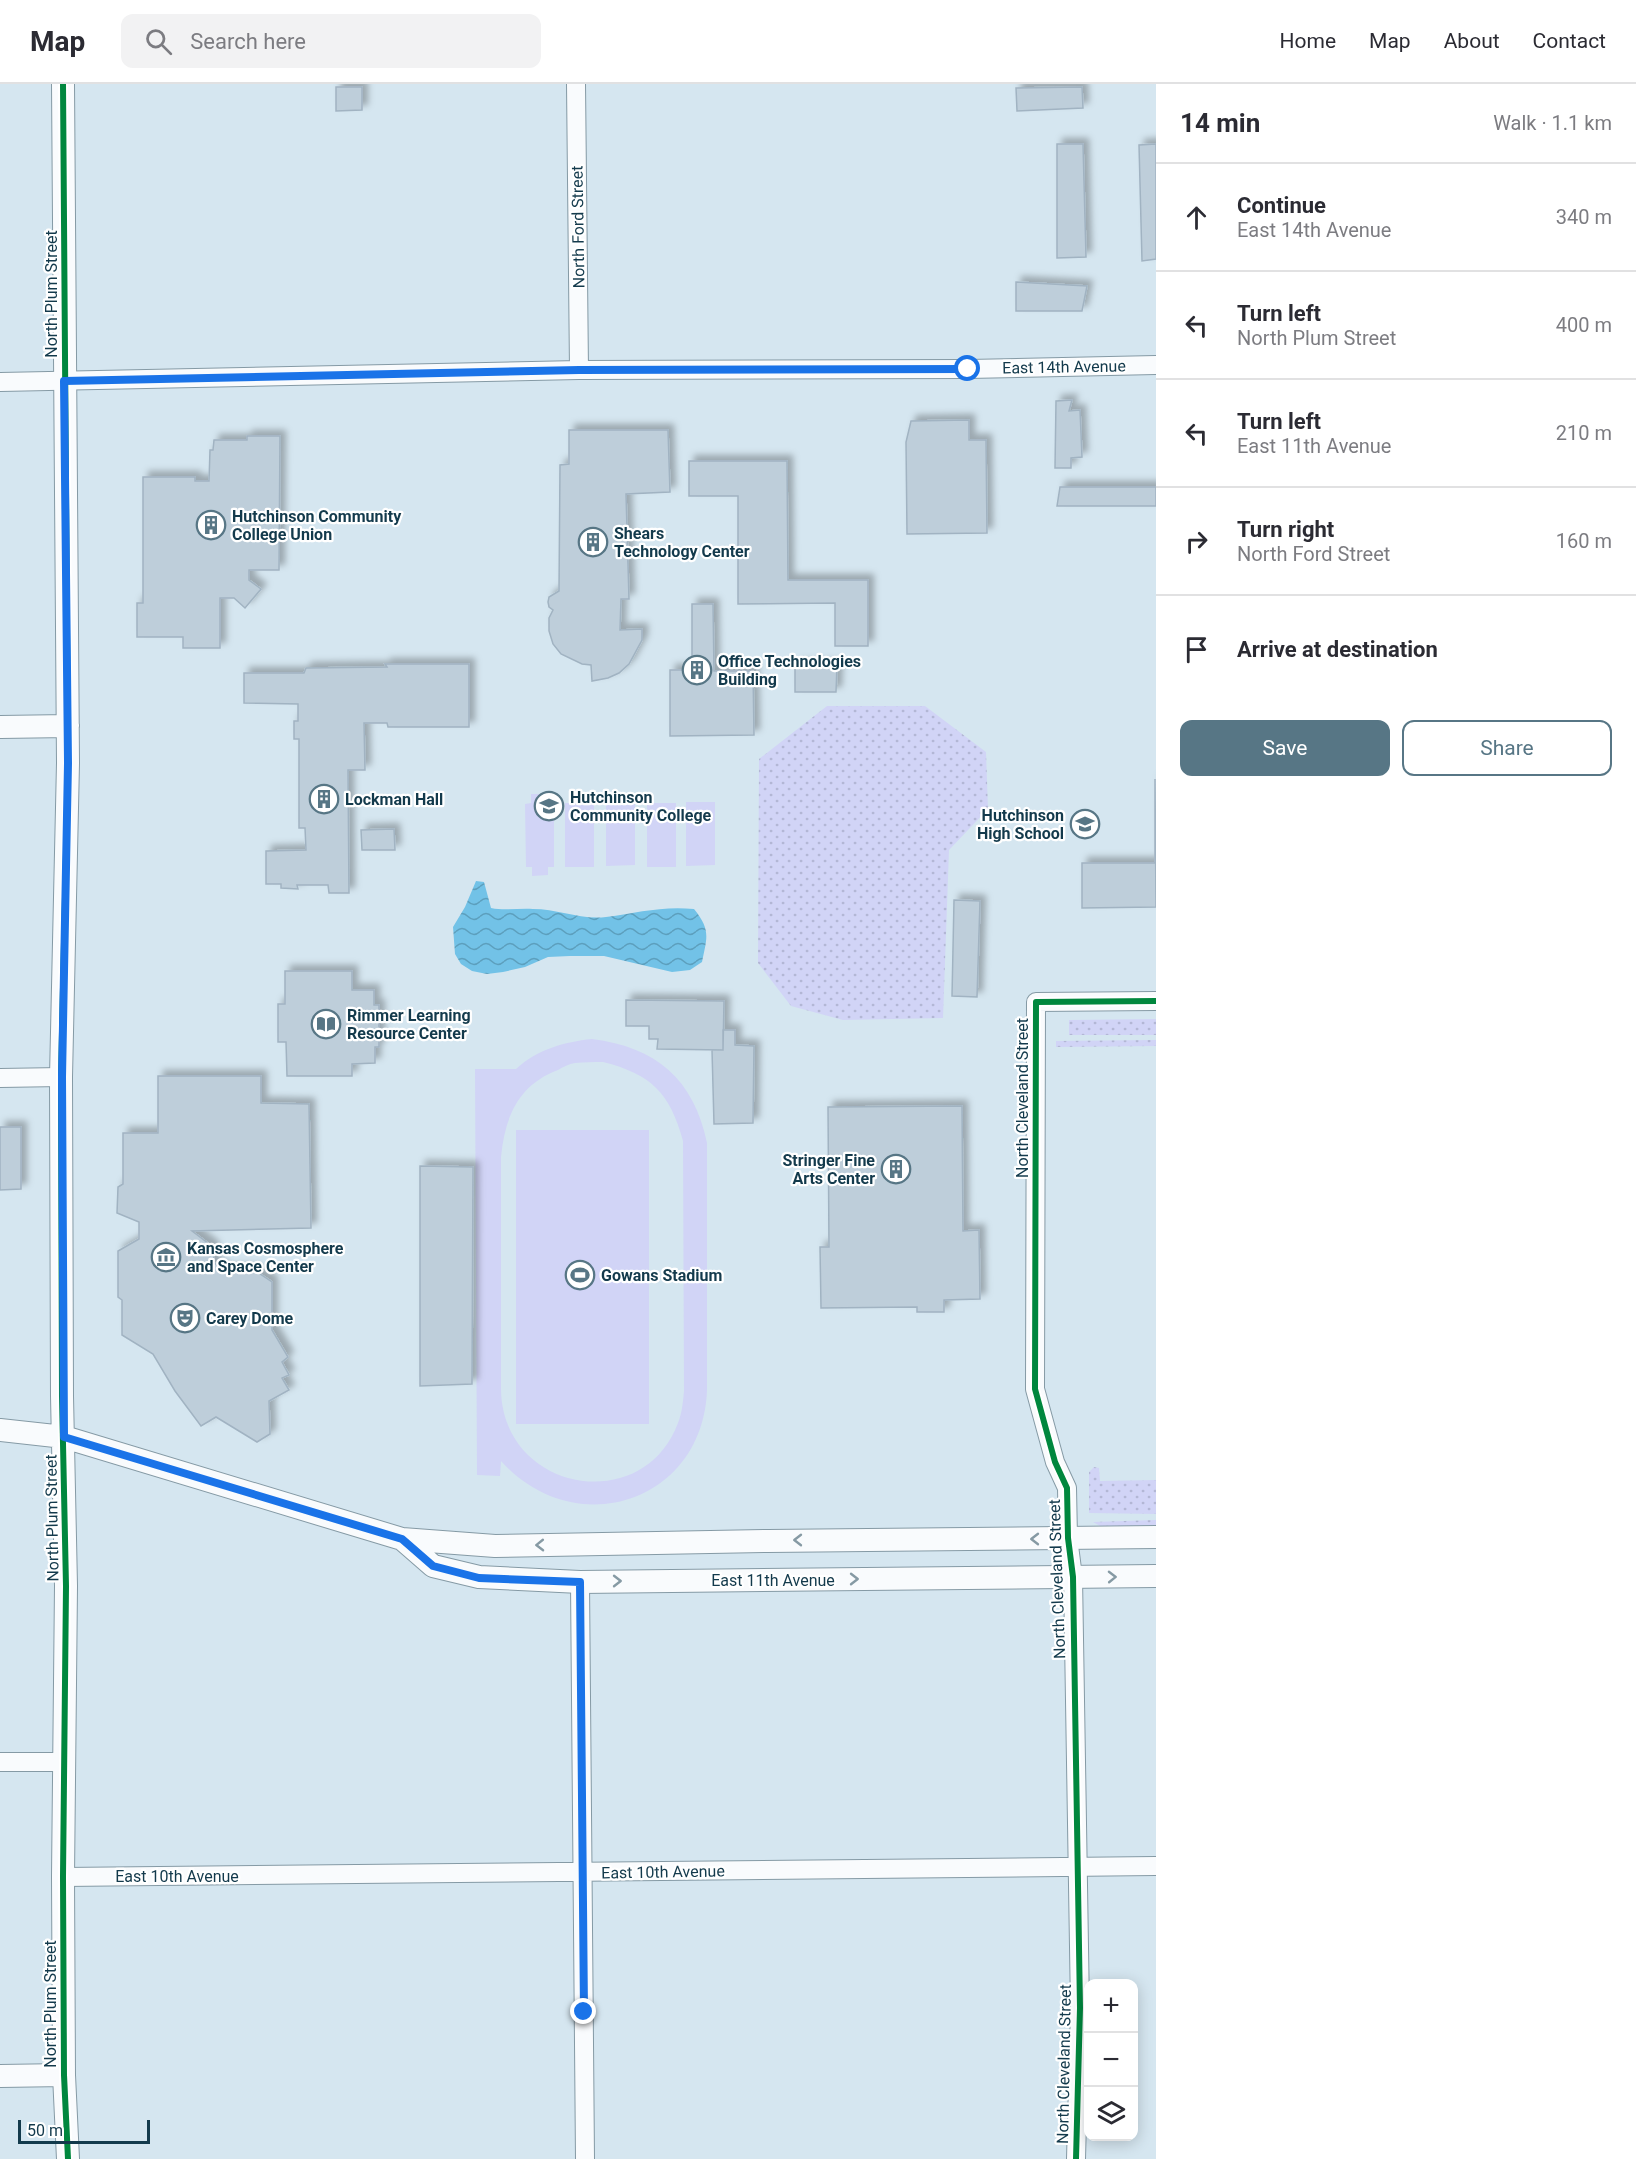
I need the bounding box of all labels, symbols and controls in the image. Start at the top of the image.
search box [121,14,541,68]
text: Map [30,25,85,58]
icon: search [142,25,175,58]
text: Search here [190,29,306,54]
text: Home [1280,29,1336,53]
text: Map [1369,29,1411,53]
text: About [1444,29,1500,53]
text: Contact [1533,29,1606,53]
text: 14 min [1180,108,1260,138]
text: Walk · 1.1 km [1493,111,1612,135]
street label: North Ford Street [567,166,589,288]
text: Continue [1237,193,1326,218]
icon: ahead [1180,201,1213,234]
text: 340 m [1556,205,1612,229]
text: East 14th Avenue [1237,218,1391,242]
street label: North Plum Street [42,230,61,358]
text: Turn left [1237,301,1321,326]
icon: left [1180,309,1213,342]
text: 400 m [1556,313,1612,337]
text: North Plum Street [1237,326,1396,350]
route start [954,355,980,381]
street label: East 14th Avenue [1002,356,1126,378]
text: Turn left [1237,409,1321,434]
icon: left [1180,417,1213,450]
text: 210 m [1556,421,1612,445]
text: East 11th Avenue [1237,434,1391,458]
place label: Hutchinson Community College Union [232,507,402,544]
building icon: Hutchinson Community College Union [195,509,227,541]
text: Turn right [1237,517,1334,542]
place label: Shears Technology Center [614,524,750,561]
icon: right [1180,525,1213,558]
building icon: Shears Technology Center [577,526,609,558]
text: 160 m [1556,529,1612,553]
text: North Ford Street [1237,542,1390,566]
icon: arrive [1180,633,1213,666]
text: Arrive at destination [1237,637,1438,662]
place label: Office Technologies Building [718,652,861,689]
building icon: Office Technologies Building [681,654,713,686]
button: Save [1180,720,1390,776]
button: Share [1402,720,1612,776]
building icon: Lockman Hall [308,783,340,815]
place label: Hutchinson Community College [570,788,712,825]
place label: Lockman Hall [345,790,443,809]
school or university icon: Hutchinson Community College [533,790,565,822]
place label: Hutchinson High School [977,806,1064,843]
school or university icon: Hutchinson High School [1069,808,1101,840]
place label: Rimmer Learning Resource Center [347,1006,471,1043]
library icon: Rimmer Learning Resource Center [310,1008,342,1040]
street label: North Cleveland Street [1013,1018,1032,1178]
place label: Stringer Fine Arts Center [782,1151,875,1188]
building icon: Stringer Fine Arts Center [880,1153,912,1185]
place label: Kansas Cosmosphere and Space Center [187,1239,344,1276]
museum icon: Kansas Cosmosphere and Space Center [150,1241,182,1273]
sports icon: Gowans Stadium [564,1259,596,1291]
place label: Gowans Stadium [601,1266,722,1285]
theatre icon: Carey Dome [169,1302,201,1334]
place label: Carey Dome [206,1309,294,1328]
street label: North Plum Street [41,1454,63,1582]
street label: North Cleveland Street [1045,1499,1069,1659]
one-way arrow [1030,1532,1039,1545]
one-way arrow [793,1534,802,1546]
one-way arrow [535,1539,544,1551]
street label: East 11th Avenue [711,1571,835,1590]
one-way arrow [1108,1571,1117,1583]
one-way arrow [850,1573,859,1585]
one-way arrow [613,1575,622,1587]
street label: East 10th Avenue [601,1861,725,1883]
street label: East 10th Avenue [115,1867,239,1886]
street label: North Plum Street [41,1940,60,2068]
map controls [1084,1979,1138,2141]
button: + [1084,1979,1138,2033]
street label: North Cleveland Street [1053,1984,1075,2144]
route end [570,1998,596,2024]
button: − [1084,2033,1138,2087]
button: layers [1084,2087,1138,2141]
scale bar [18,2117,150,2144]
text: 50 m [27,2121,63,2140]

